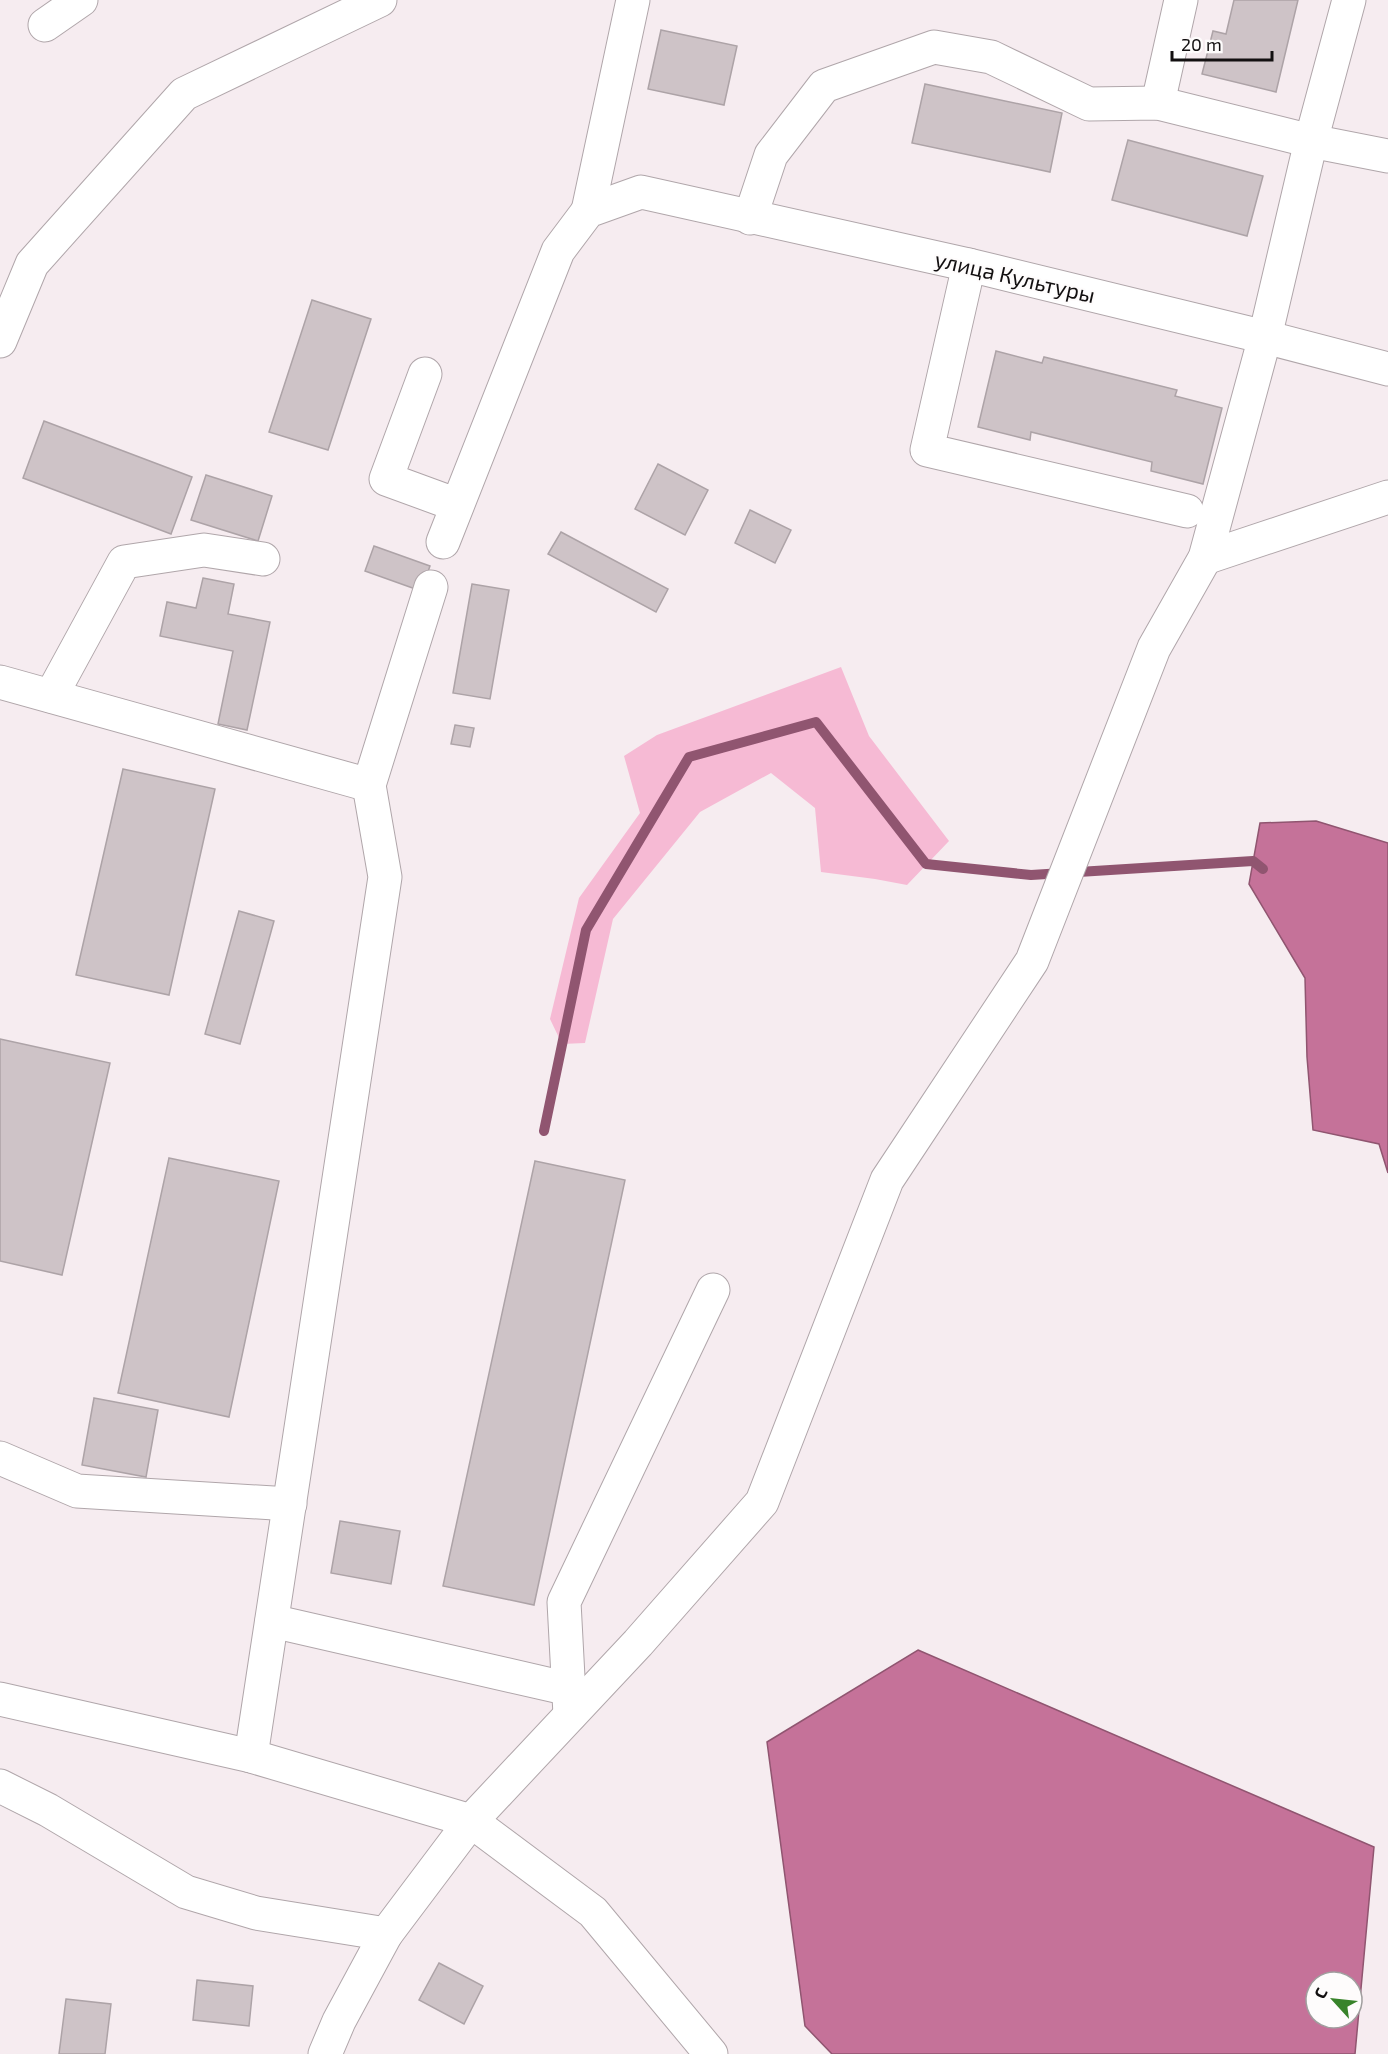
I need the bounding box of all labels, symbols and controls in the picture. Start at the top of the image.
scale bar [1172,24,1272,62]
text: 20 m [1181,33,1222,55]
street label: улица Культуры [932,245,1098,308]
north arrow [1304,1970,1364,2030]
text: С [1310,1984,1331,2001]

